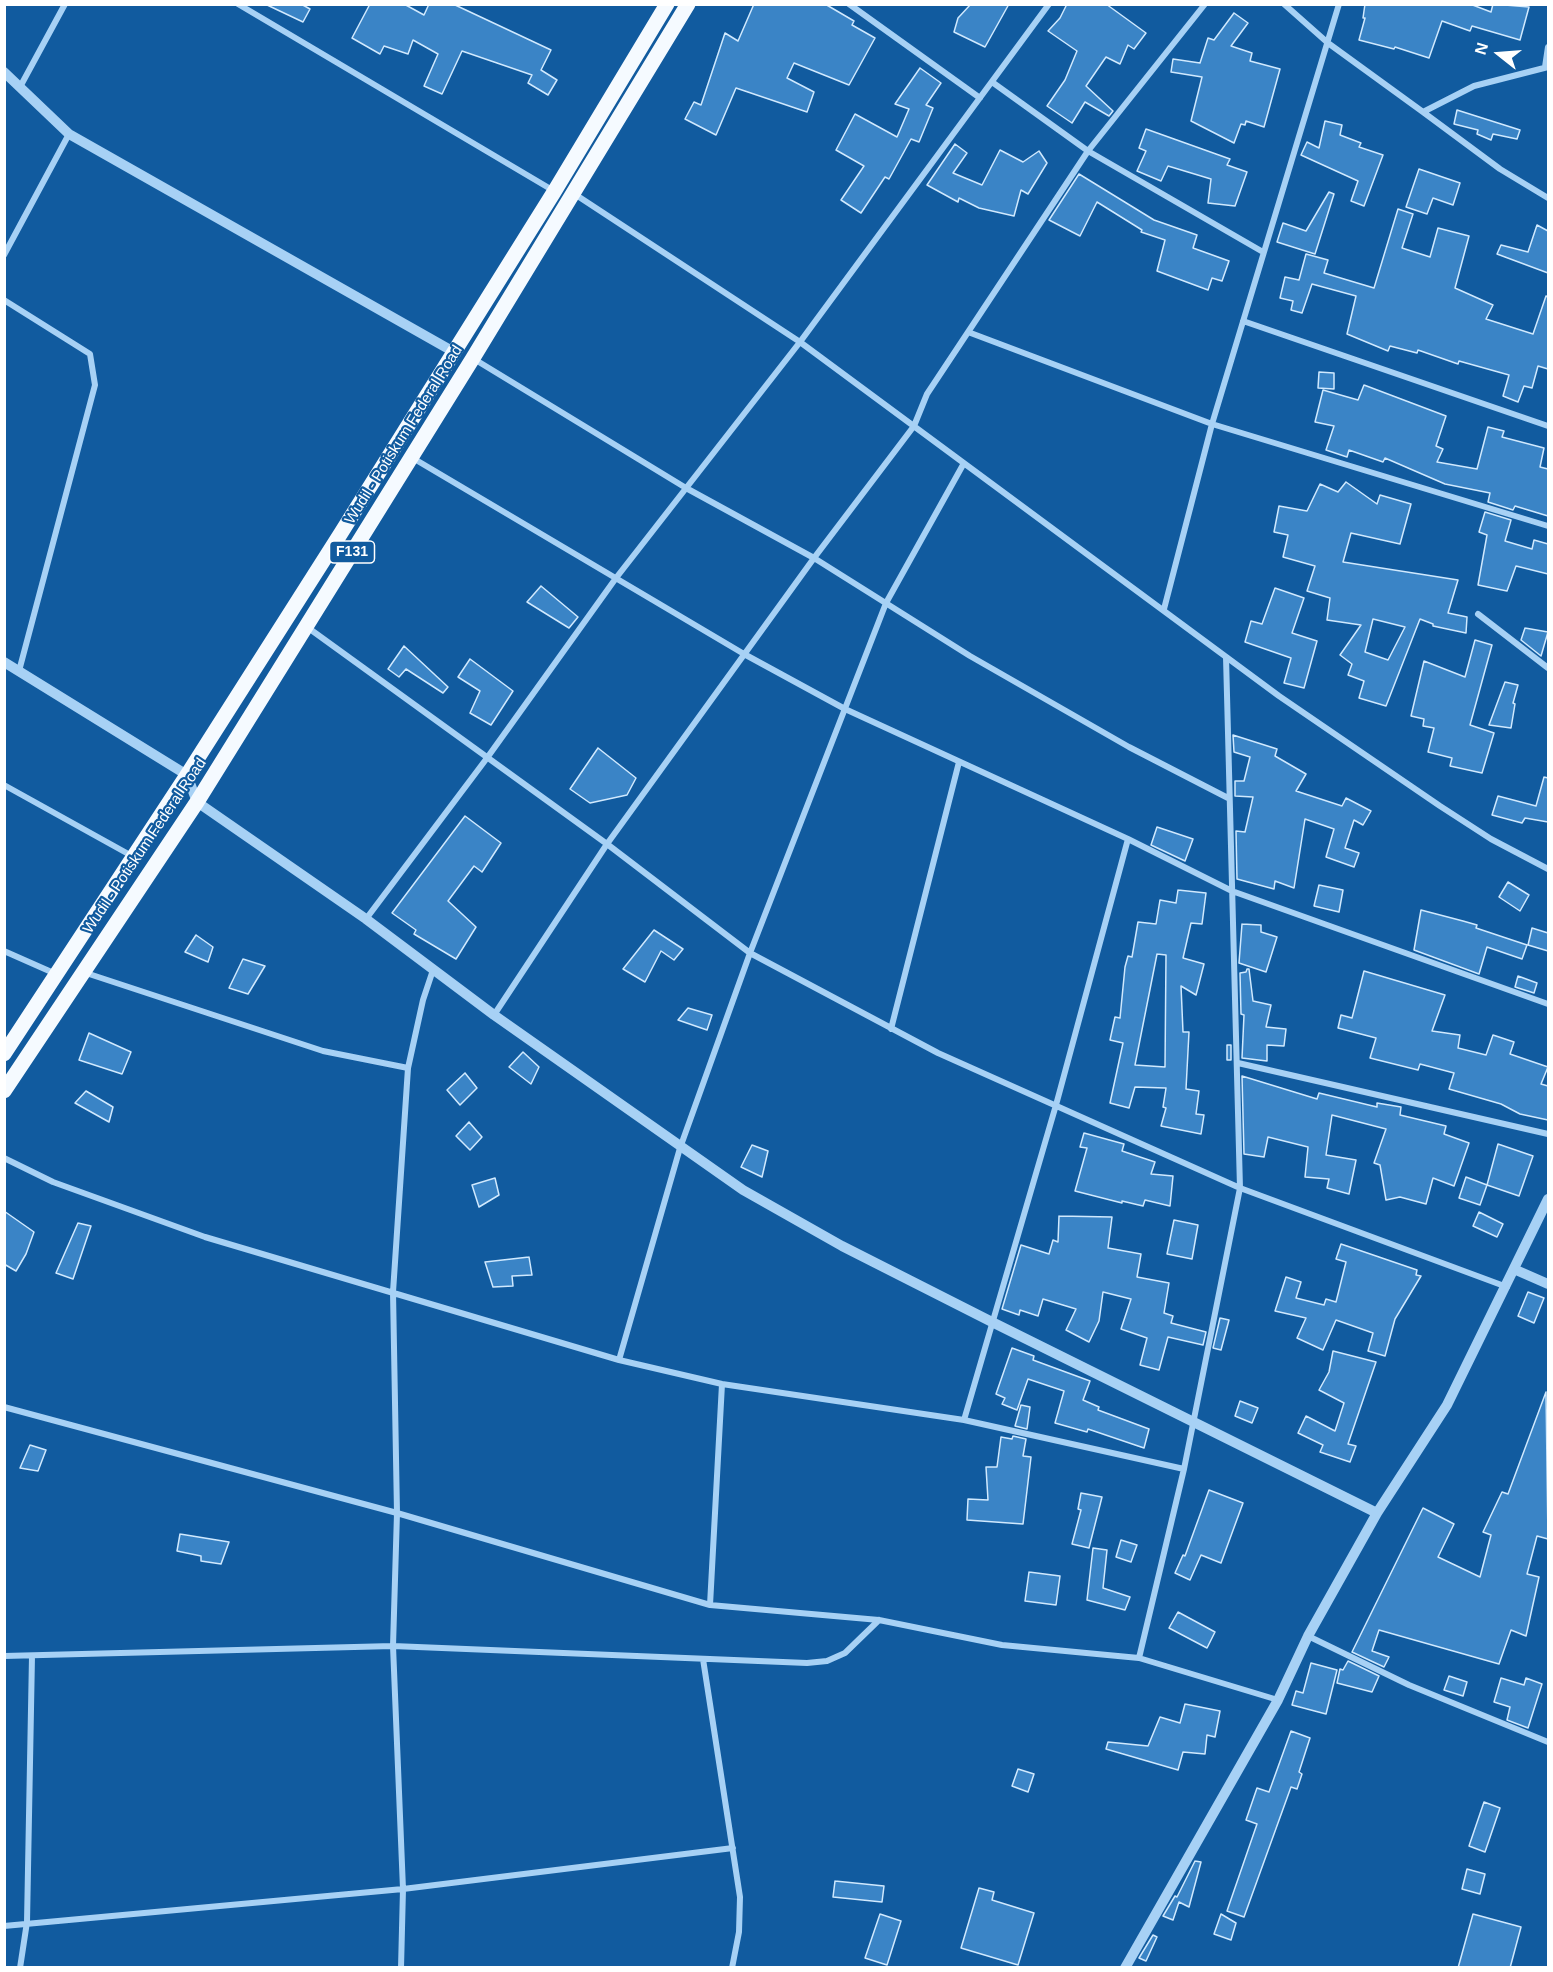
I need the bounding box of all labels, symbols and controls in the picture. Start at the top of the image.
north arrow [1469,24,1529,84]
text: N [1471,41,1491,57]
street label: Wudil - Potiskum Federal Road [341,342,467,528]
road number: F131 [330,541,374,563]
street label: Wudil - Potiskum Federal Road [80,755,210,937]

